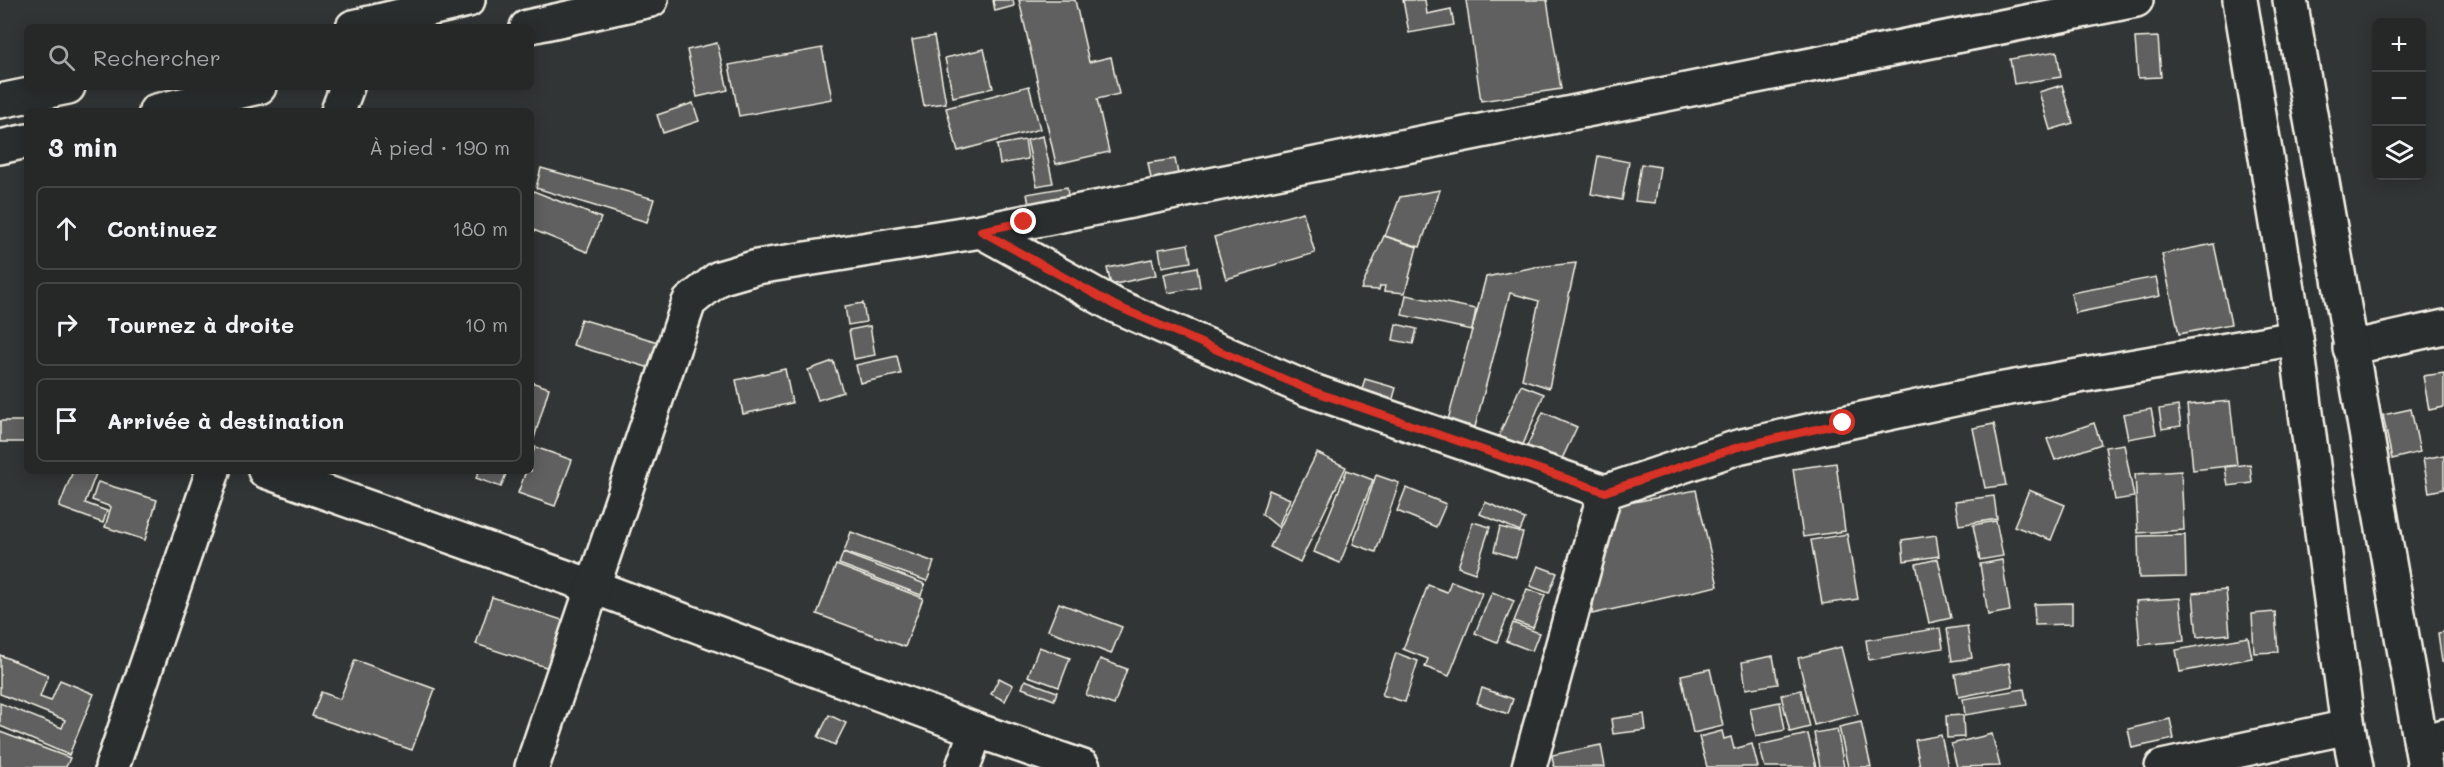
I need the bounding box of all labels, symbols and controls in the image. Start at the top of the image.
map controls [2372,18,2426,180]
button: + [2372,18,2426,72]
search box [24,24,534,90]
icon: search [45,41,78,74]
text: Rechercher [93,43,221,72]
button: − [2372,72,2426,126]
button: layers [2372,126,2426,180]
text: 3 min [48,130,117,164]
text: À pied · 190 m [369,134,510,160]
route end [1010,208,1036,234]
icon: ahead [50,212,83,245]
text: Continuez [107,214,217,243]
text: 180 m [452,215,508,241]
icon: right [50,308,83,341]
text: Tournez à droite [107,310,294,339]
text: 10 m [464,311,508,337]
icon: arrive [50,404,83,437]
text: Arrivée à destination [107,406,344,435]
route start [1829,409,1855,435]

